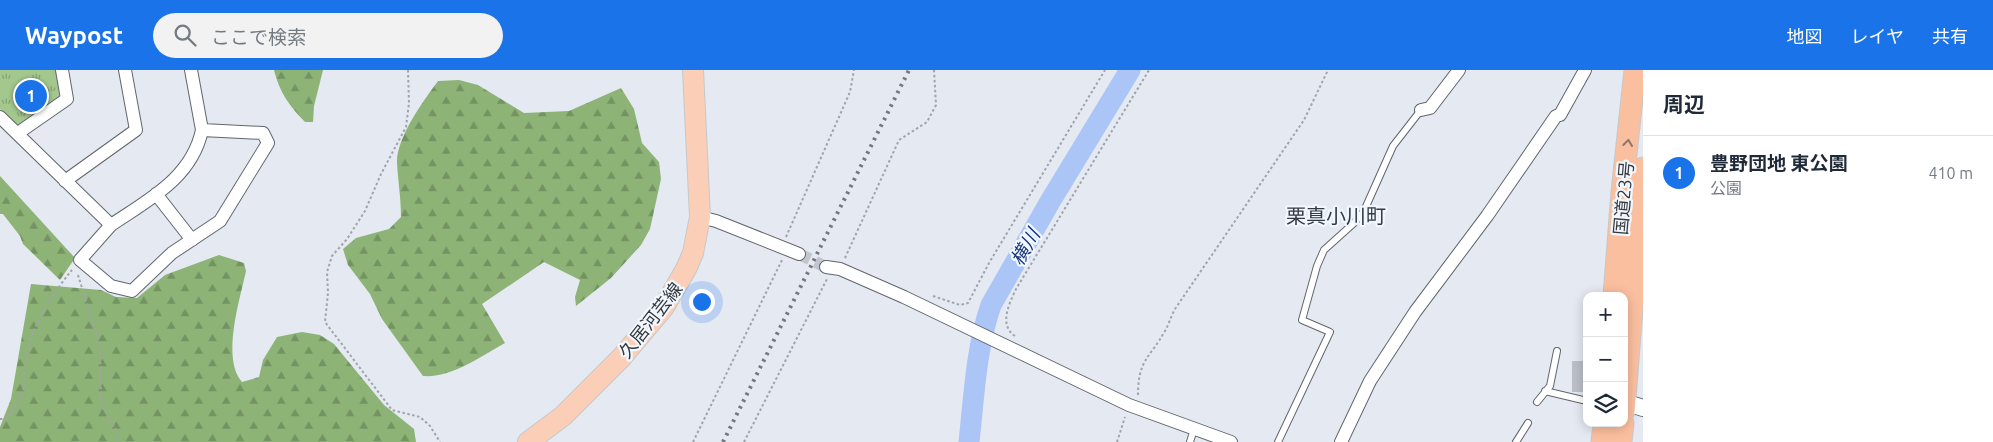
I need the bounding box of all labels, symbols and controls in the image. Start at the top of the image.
search box [153,13,503,58]
icon: search [171,21,199,49]
text: Waypost [25,22,123,49]
text: ここで検索 [211,26,306,48]
text: 地図 [1787,26,1823,46]
text: レイヤ [1851,26,1904,46]
text: 共有 [1932,26,1968,46]
pin: 1 [15,77,47,115]
text: 周辺 [1663,92,1705,116]
one-way arrow [1622,138,1633,146]
text: 豊野団地 東公園 [1710,152,1848,174]
street label: 国道23号 [1610,160,1636,236]
text: 1 [1674,164,1684,182]
text: 410 m [1928,164,1973,182]
text: 公園 [1710,179,1742,197]
district label: 栗真小川町 [1286,204,1386,227]
water label: 横川 [1006,223,1045,269]
street label: 久居河芸線 [614,278,686,362]
your location [689,289,715,315]
map controls [1583,292,1628,427]
button: + [1583,292,1628,337]
button: − [1583,337,1628,382]
button: layers [1583,382,1628,427]

